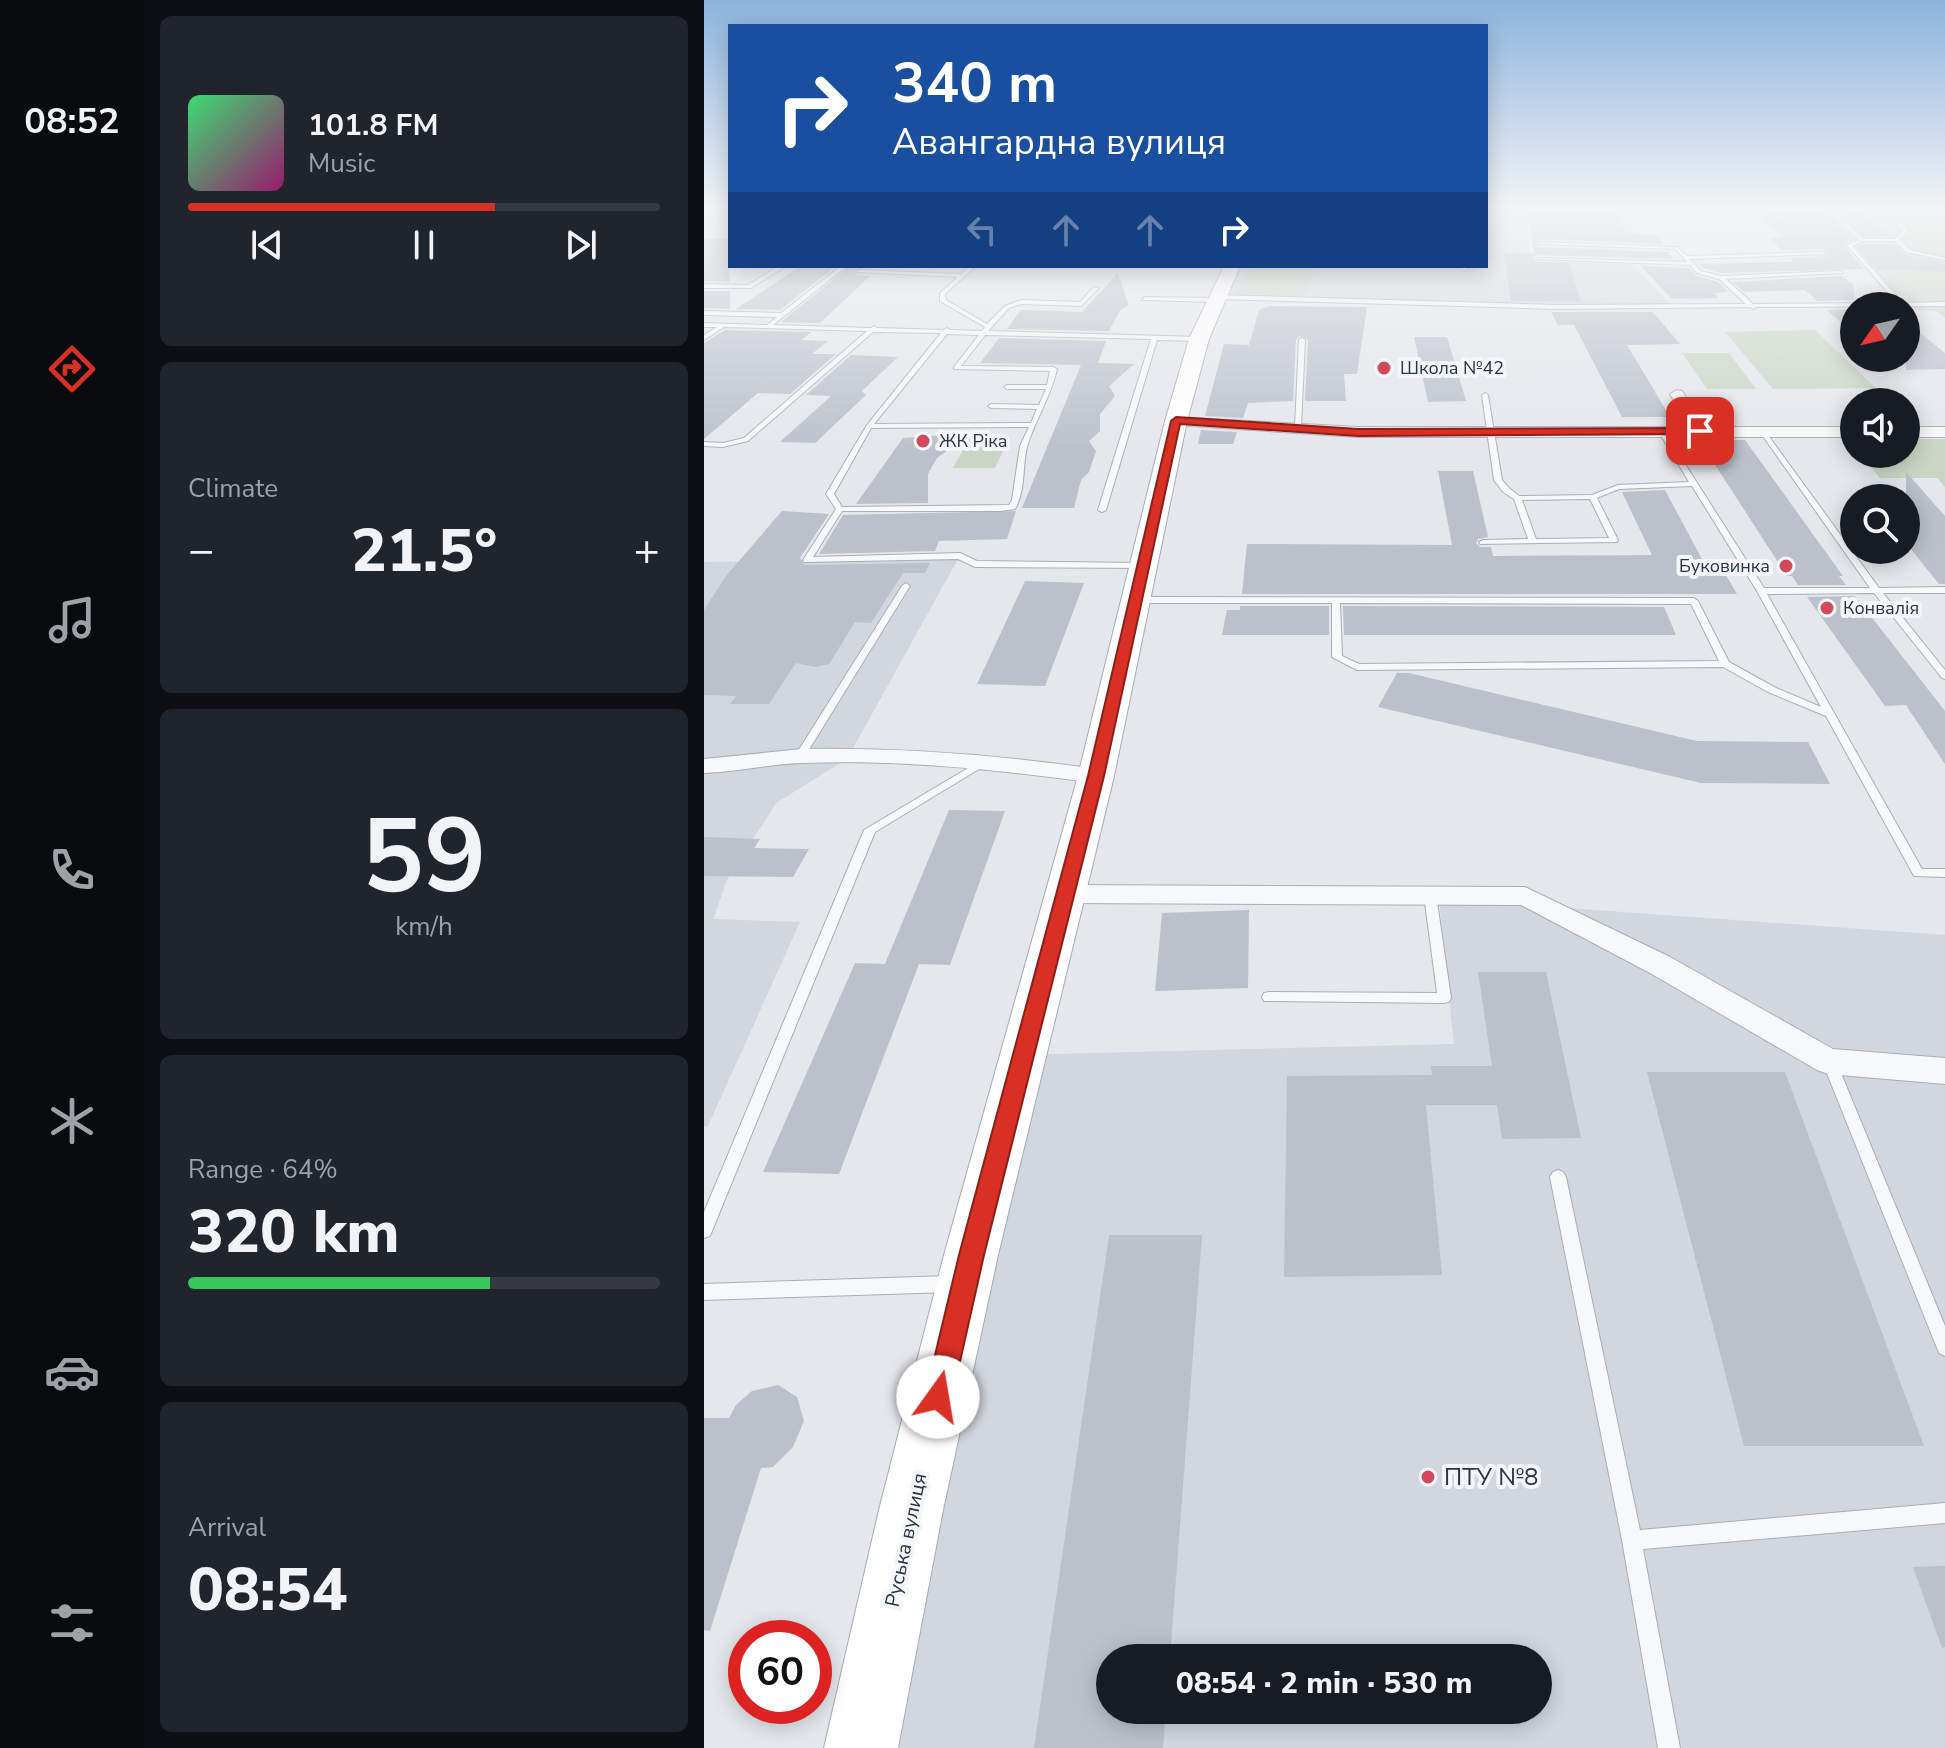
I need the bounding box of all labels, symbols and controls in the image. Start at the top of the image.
text: 340 m [892,45,1057,122]
icon: right [760,56,864,160]
text: 08:52 [24,97,120,146]
text: 101.8 FM [308,105,438,146]
text: Авангардна вулиця [892,118,1226,167]
text: Music [308,146,375,181]
icon: left [960,208,1004,252]
icon: ahead [1044,208,1088,252]
icon: ahead [1128,208,1172,252]
icon: right [1212,208,1256,252]
icon: previous [245,223,289,267]
icon: pause [402,223,446,267]
icon: next [559,223,603,267]
north arrow [1840,292,1920,372]
map controls [1840,292,1920,564]
icon: directions [44,341,100,397]
place label: Школа №42 [1400,356,1504,380]
marker: Школа №42 [1375,359,1393,377]
button: sound [1840,388,1920,468]
pin [1666,397,1734,465]
icon: arrive [1678,409,1722,453]
place label: ЖК Ріка [939,429,1008,453]
marker: ЖК Ріка [914,432,932,450]
text: Climate [188,471,278,506]
button: search [1840,484,1920,564]
text: 21.5° [351,510,497,592]
text: − [188,521,214,581]
text: + [634,521,660,581]
place label: Буковинка [1679,554,1770,578]
marker: Буковинка [1777,557,1795,575]
icon: music [44,592,100,648]
place label: Конвалія [1843,596,1919,620]
marker: Конвалія [1818,599,1836,617]
text: 59 [362,786,486,928]
icon: phone [44,842,100,898]
text: km/h [395,909,453,944]
icon: climate [44,1093,100,1149]
text: Range · 64% [188,1152,338,1187]
text: 320 km [188,1191,400,1273]
icon: car [44,1344,100,1400]
position arrow [896,1355,980,1439]
place label: ПТУ №8 [1444,1461,1539,1493]
marker: ПТУ №8 [1419,1468,1437,1486]
street label: Руська вулиця [879,1470,933,1610]
text: Arrival [188,1510,266,1545]
text: 08:54 [188,1549,348,1631]
icon: filters [44,1595,100,1651]
speed limit sign: 60 [728,1620,832,1724]
text: 08:54 · 2 min · 530 m [1176,1663,1472,1704]

